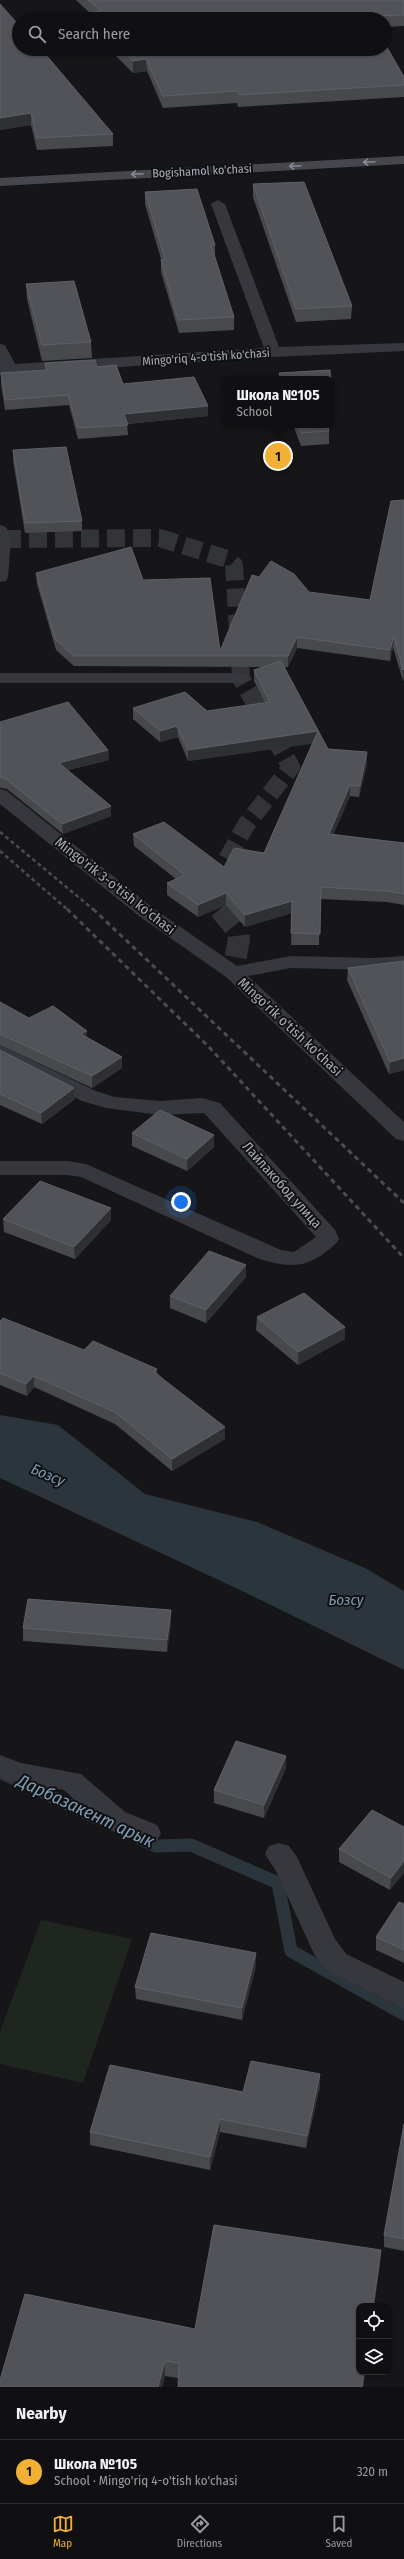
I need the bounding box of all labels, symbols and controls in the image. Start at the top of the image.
search box [12,12,392,56]
icon: search [26,23,48,45]
text: Search here [58,25,130,43]
one-way arrow [363,158,376,165]
street label: Bogishamol ko'chasi [152,161,252,181]
one-way arrow [289,162,302,170]
one-way arrow [131,171,144,178]
street label: Mingo'riq 4-o'tish ko'chasi [142,346,270,368]
popup [222,376,334,428]
text: Школа №105 [236,386,320,404]
text: School [236,404,272,419]
pin: 1 [265,441,291,471]
street label: Mingo'rik 3-o'tish ko'chasi [52,834,178,938]
street label: Mingo'rik o'tish ko'chasi [234,974,346,1080]
street label: Лайлакобод улица [239,1138,325,1232]
your location [171,1192,191,1212]
water label: Бозсу [28,1460,69,1491]
water label: Бозсу [329,1591,365,1609]
water label: Дарбазакент арык [12,1769,158,1852]
map controls [356,2303,392,2375]
button: locate [356,2303,392,2339]
button: layers [356,2339,392,2375]
text: Nearby [16,2403,67,2424]
text: Школа №105 [54,2455,137,2473]
text: 1 [26,2464,32,2479]
text: 320 m [357,2464,388,2479]
text: School · Mingo'riq 4-o'tish ko'chasi [54,2473,237,2488]
tab: Map [52,2513,74,2550]
tab: Directions [177,2513,222,2550]
tab: Saved [326,2513,352,2550]

